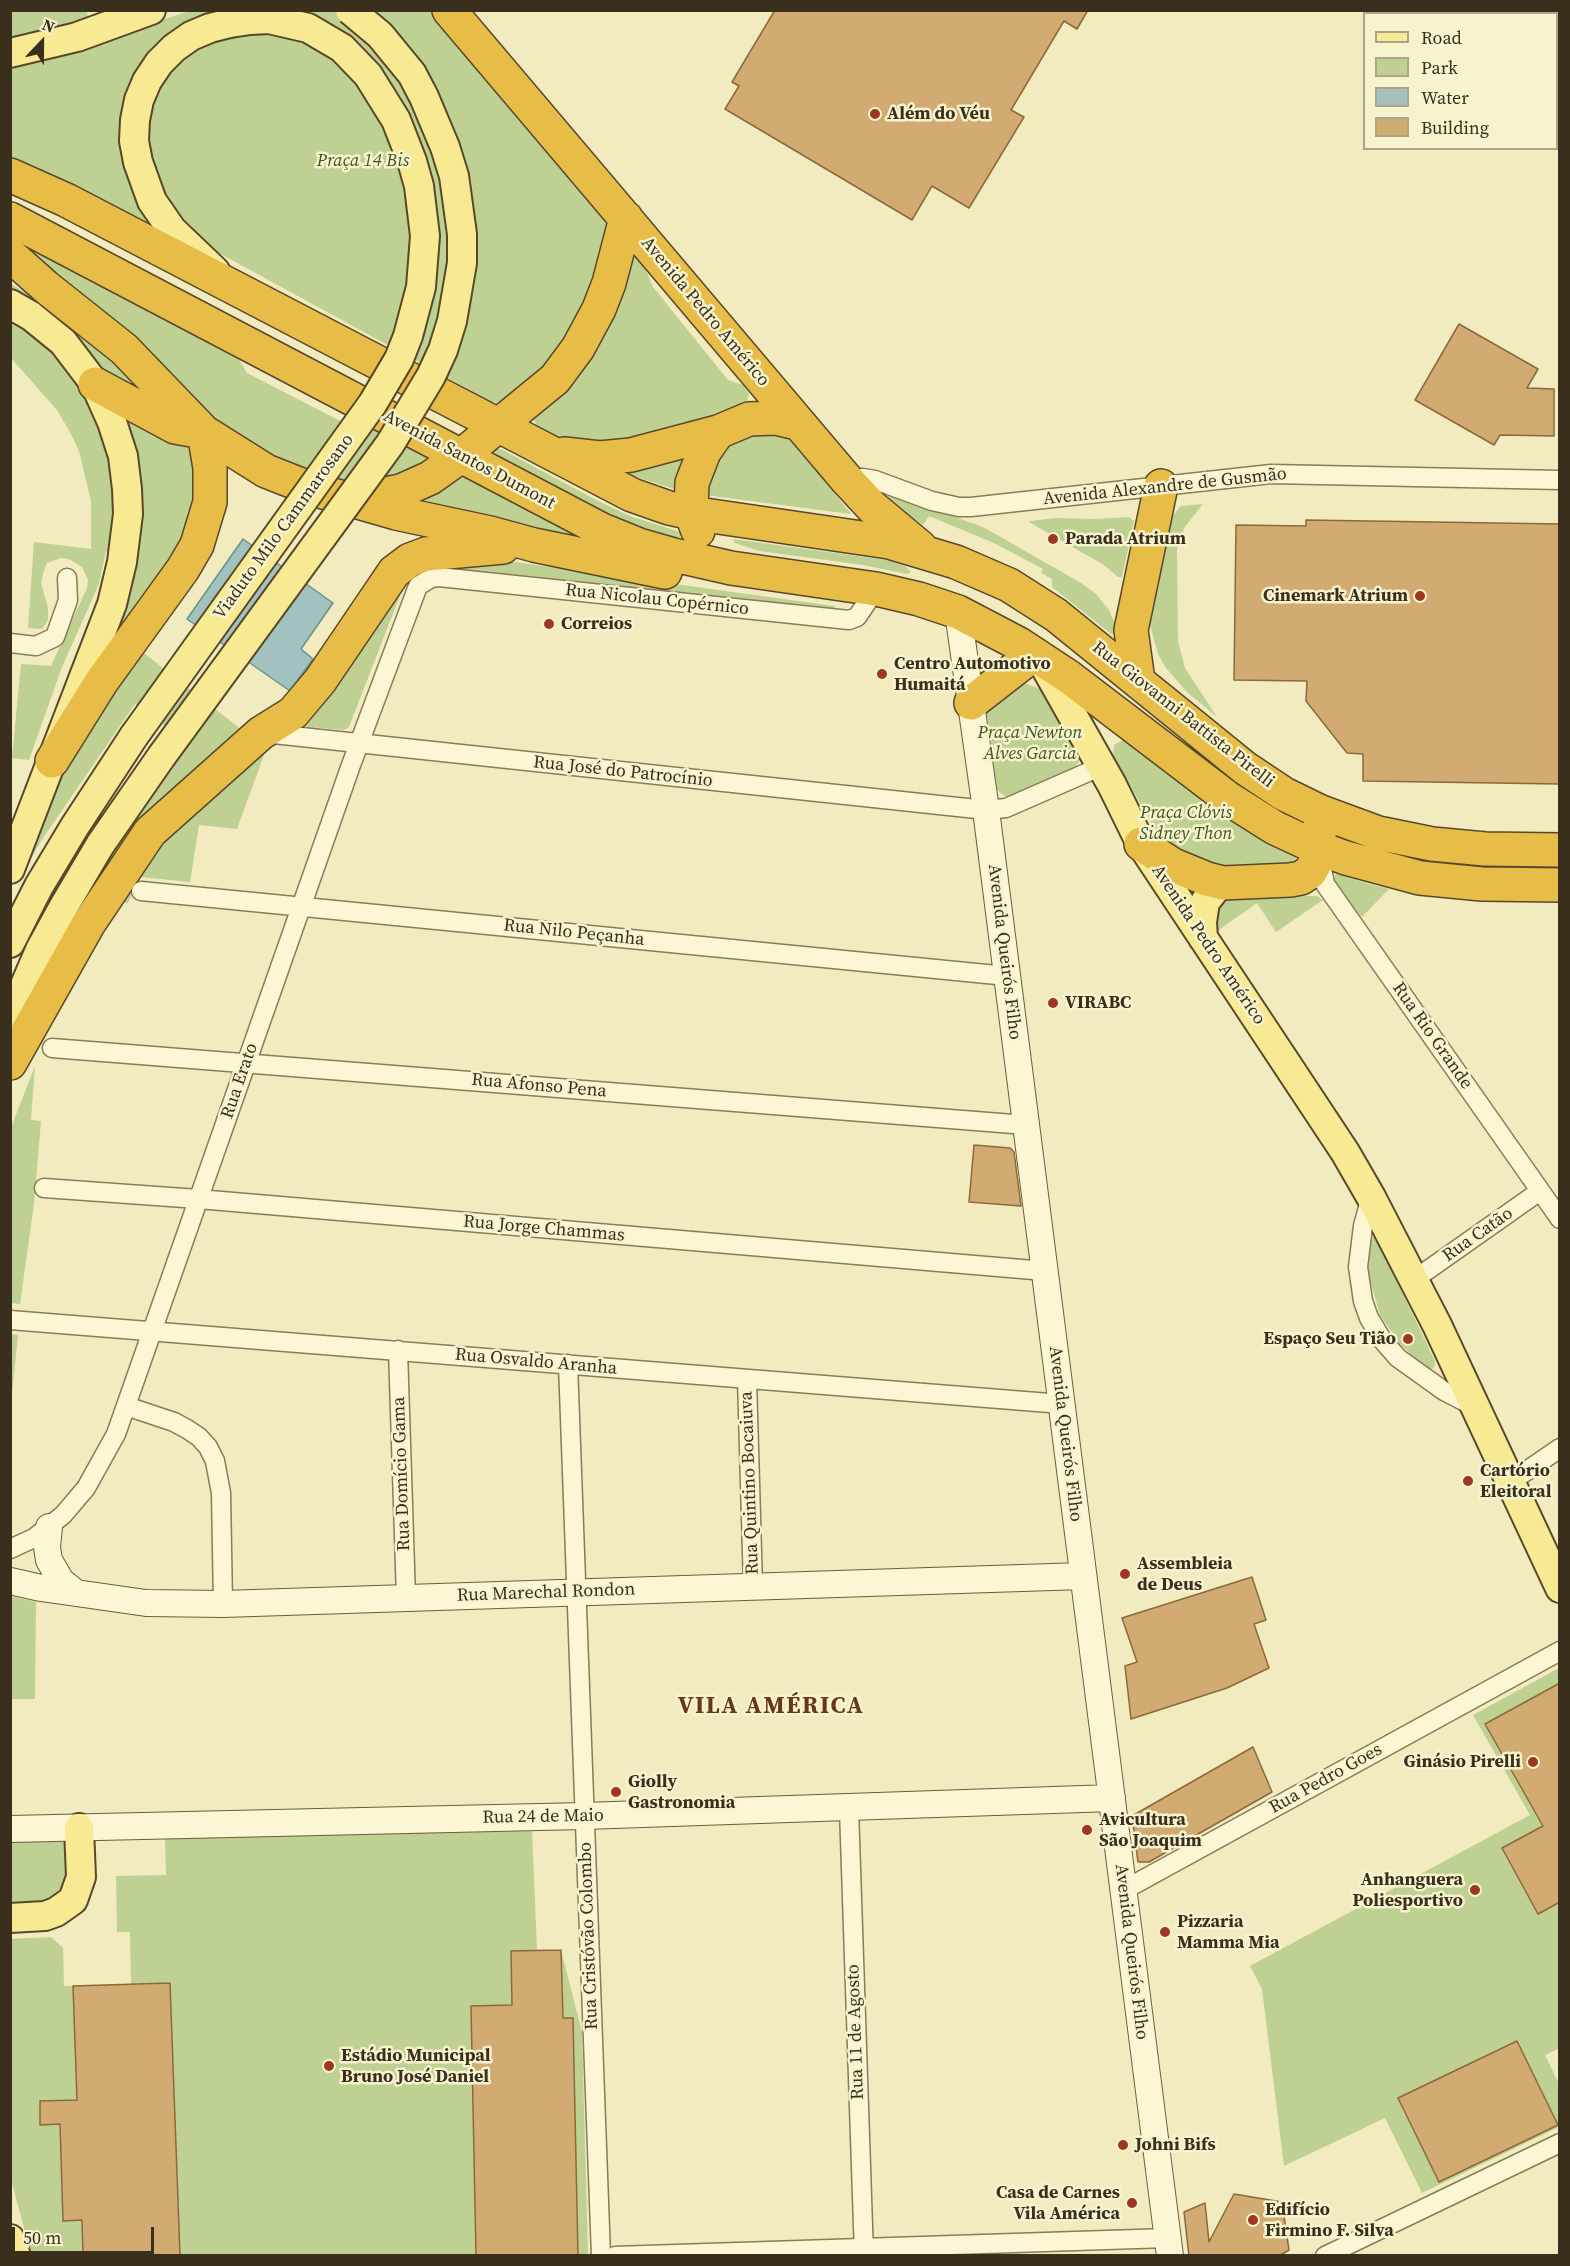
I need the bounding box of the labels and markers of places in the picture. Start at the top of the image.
place label: Além do Véu [887,103,990,125]
marker: Além do Véu [868,107,882,121]
place label: Parada Atrium [1065,528,1186,550]
marker: Parada Atrium [1046,532,1060,546]
place label: Cinemark Atrium [1263,585,1408,607]
marker: Cinemark Atrium [1413,589,1427,603]
place label: Correios [561,613,632,635]
marker: Correios [542,617,556,631]
place label: Centro Automotivo Humaitá [894,653,1051,696]
marker: Centro Automotivo Humaitá [875,667,889,681]
place label: VIRABC [1065,992,1131,1014]
marker: VIRABC [1046,996,1060,1010]
place label: Espaço Seu Tião [1263,1328,1396,1350]
marker: Espaço Seu Tião [1401,1332,1415,1346]
place label: Cartório Eleitoral [1480,1460,1551,1502]
marker: Cartório Eleitoral [1461,1474,1475,1488]
place label: Assembleia de Deus [1137,1553,1233,1596]
marker: Assembleia de Deus [1118,1567,1132,1581]
place label: Ginásio Pirelli [1404,1751,1521,1773]
marker: Ginásio Pirelli [1526,1755,1540,1769]
place label: Giolly Gastronomia [628,1771,735,1814]
marker: Giolly Gastronomia [609,1785,623,1799]
place label: Avicultura São Joaquim [1099,1809,1202,1852]
marker: Avicultura São Joaquim [1080,1823,1094,1837]
place label: Anhanguera Poliesportivo [1352,1869,1463,1912]
marker: Anhanguera Poliesportivo [1468,1883,1482,1897]
place label: Pizzaria Mamma Mia [1177,1911,1280,1954]
marker: Pizzaria Mamma Mia [1158,1925,1172,1939]
place label: Estádio Municipal Bruno José Daniel [341,2045,491,2088]
marker: Estádio Municipal Bruno José Daniel [322,2059,336,2073]
place label: Johni Bifs [1135,2134,1216,2156]
marker: Johni Bifs [1116,2138,1130,2152]
place label: Casa de Carnes Vila América [996,2182,1120,2224]
marker: Casa de Carnes Vila América [1125,2196,1139,2210]
place label: Edifício Firmino F. Silva [1265,2199,1394,2242]
marker: Edifício Firmino F. Silva [1246,2213,1260,2227]

